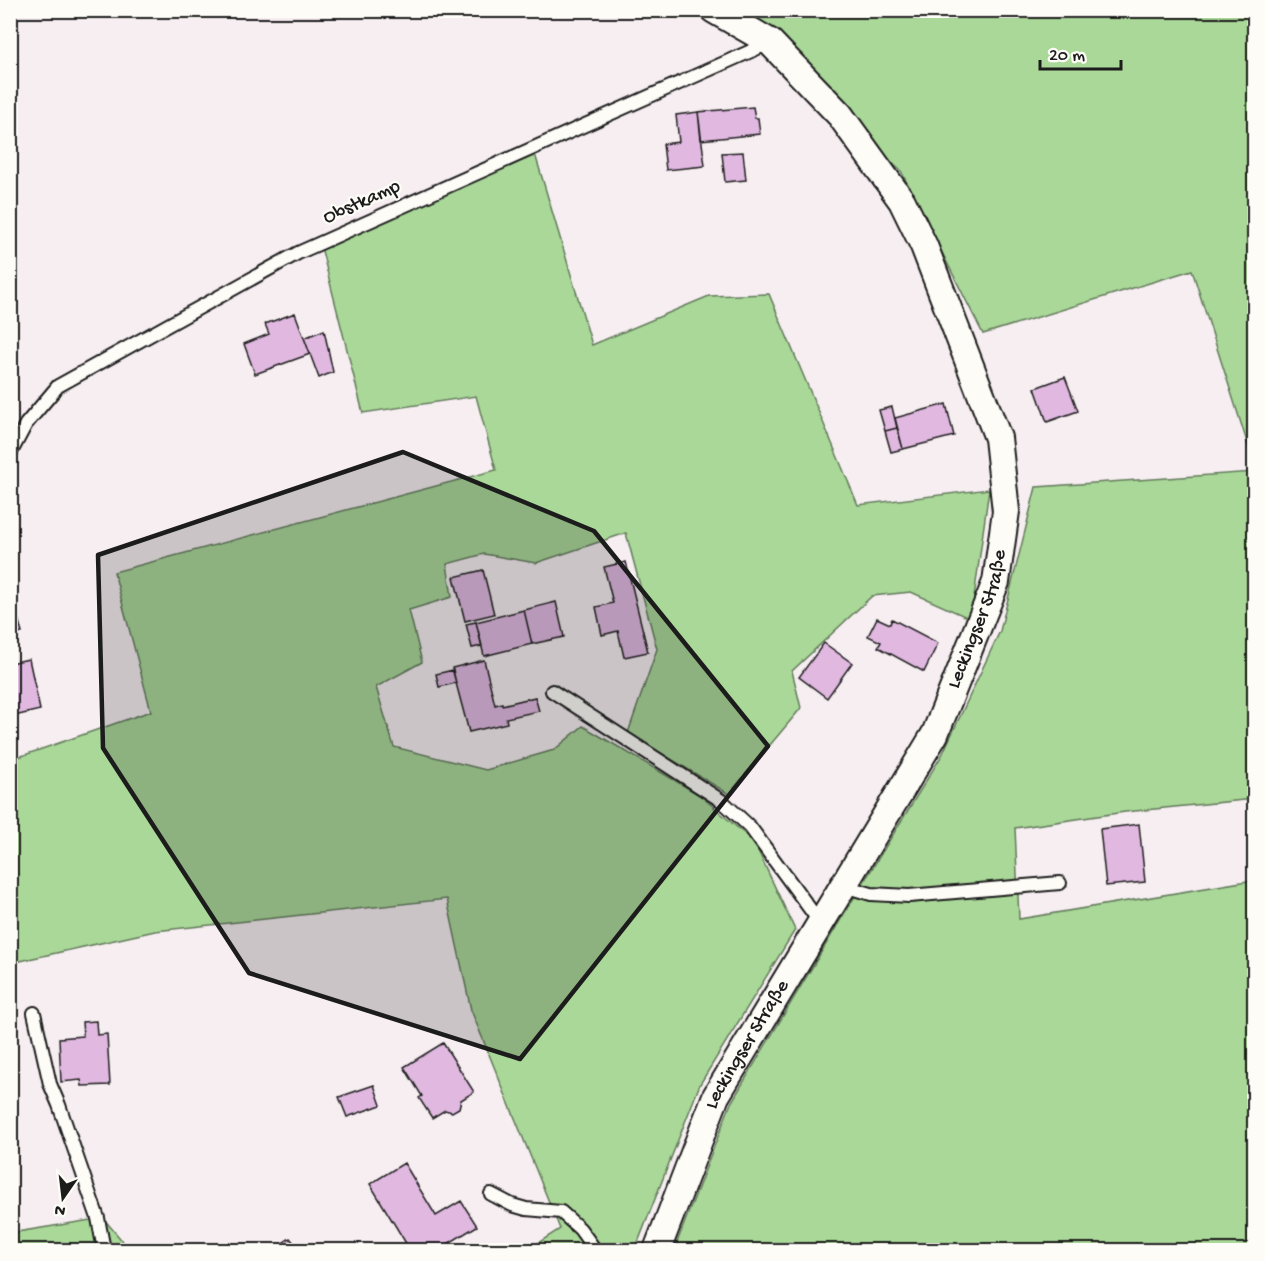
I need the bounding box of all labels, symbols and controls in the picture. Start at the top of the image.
scale bar [1040,33,1121,71]
text: 20 m [1049,46,1085,67]
street label: Obstkamp [320,176,404,230]
street label: Leckingser Straße [943,548,1012,692]
street label: Leckingser Straße [701,975,795,1112]
north arrow [33,1168,93,1228]
text: N [52,1199,68,1220]

